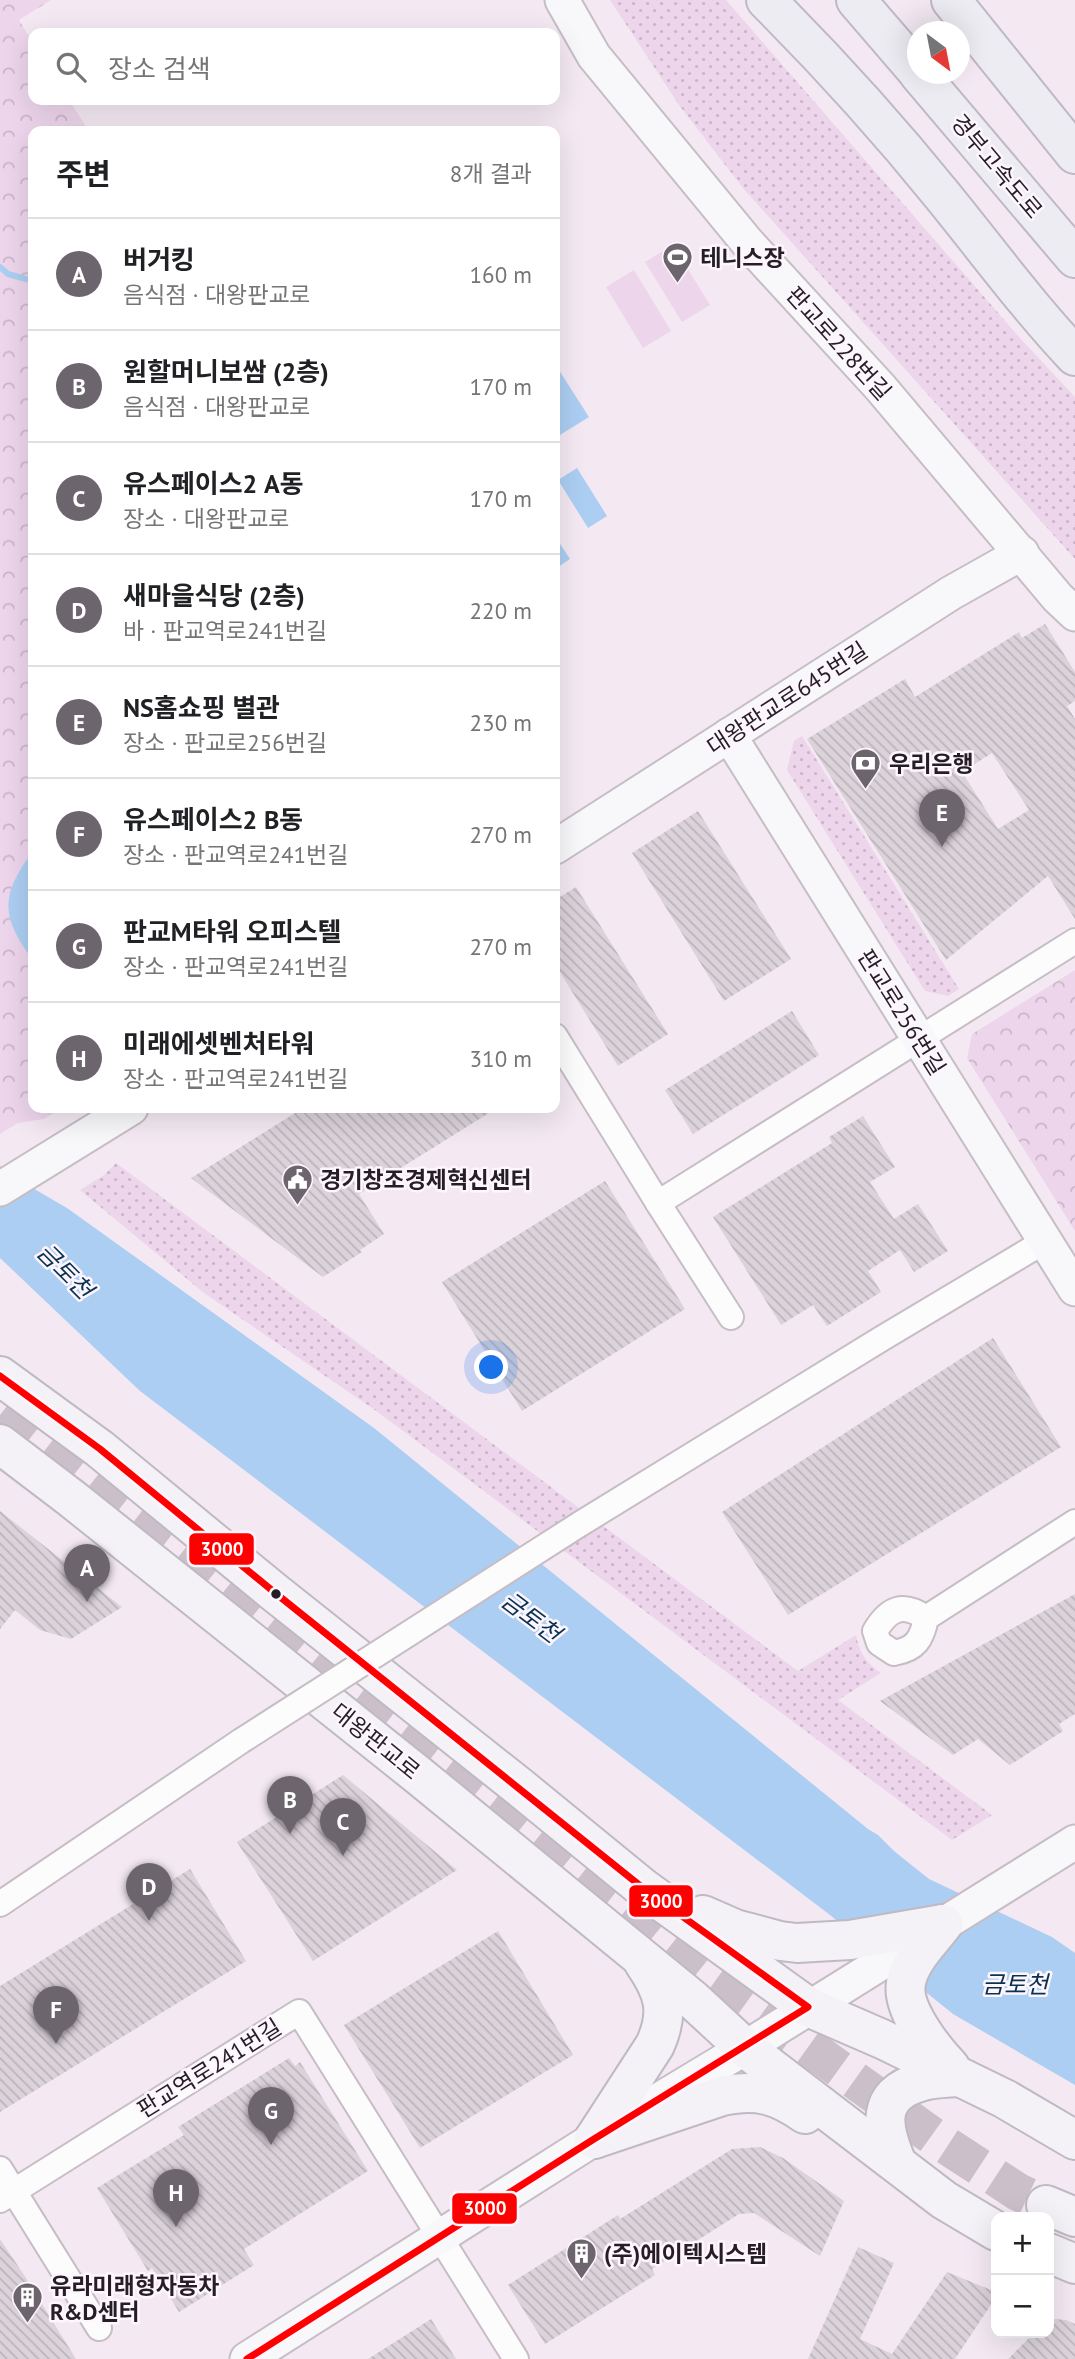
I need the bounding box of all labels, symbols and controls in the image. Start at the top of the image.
north arrow [907,21,970,84]
search box [28,28,560,105]
icon: search [52,48,90,86]
text: 장소 검색 [108,52,211,85]
street label: 경부고속도로 [945,108,1049,224]
text: 주변 [56,154,111,193]
text: 8개 결과 [450,159,532,188]
sports icon: 테니스장 [660,240,694,284]
text: 버거킹 [123,243,195,276]
place label: 테니스장 [700,243,785,272]
text: A [72,260,86,289]
text: 160 m [470,260,532,289]
text: 음식점 · 대왕판교로 [123,280,311,309]
street label: 판교로228번길 [780,280,898,406]
text: 원할머니보쌈 (2층) [123,355,329,388]
text: B [72,372,86,401]
text: 170 m [470,372,532,401]
text: 음식점 · 대왕판교로 [123,392,311,421]
text: 유스페이스2 A동 [123,467,304,500]
text: C [73,484,85,513]
text: 170 m [470,484,532,513]
text: 장소 · 대왕판교로 [123,504,290,533]
text: 새마을식당 (2층) [123,579,305,612]
text: D [72,596,86,625]
text: 220 m [470,596,532,625]
text: 바 · 판교역로241번길 [123,616,327,645]
street label: 대왕판교로645번길 [701,635,873,761]
text: NS홈쇼핑 별관 [123,691,280,724]
text: E [73,708,85,737]
text: 230 m [470,708,532,737]
text: 장소 · 판교로256번길 [123,728,327,757]
bank icon: 우리은행 [849,746,883,790]
place label: 우리은행 [889,749,974,778]
pin: E [919,789,965,847]
text: 유스페이스2 B동 [123,803,303,836]
text: F [73,820,85,849]
text: 270 m [470,820,532,849]
text: 장소 · 판교역로241번길 [123,840,348,869]
text: 판교M타워 오피스텔 [123,915,342,948]
text: G [72,932,86,961]
text: 270 m [470,932,532,961]
street label: 판교로256번길 [852,944,952,1080]
text: 장소 · 판교역로241번길 [123,952,348,981]
text: 미래에셋벤처타워 [123,1027,314,1060]
text: H [72,1044,86,1073]
text: 310 m [470,1044,532,1073]
text: 장소 · 판교역로241번길 [123,1064,348,1093]
public building icon: 경기창조경제혁신센터 [280,1162,314,1206]
place label: 경기창조경제혁신센터 [320,1165,532,1194]
water label: 금토천 [31,1237,101,1307]
your location [474,1350,508,1384]
line badge: 3000 [188,1532,255,1566]
text: 3000 [200,1537,244,1561]
pin: A [64,1544,110,1602]
water label: 금토천 [495,1585,569,1651]
unlabelled marker [269,1587,283,1601]
street label: 대왕판교로 [326,1696,426,1786]
pin: B [267,1776,313,1834]
pin: C [320,1798,366,1856]
pin: D [126,1863,172,1921]
line badge: 3000 [628,1884,694,1918]
text: 3000 [639,1889,683,1913]
water label: 금토천 [982,1969,1051,2000]
pin: F [33,1986,79,2044]
street label: 판교역로241번길 [132,2012,286,2124]
pin: G [248,2087,294,2145]
pin: H [153,2169,199,2227]
line badge: 3000 [451,2192,518,2225]
text: 3000 [463,2196,507,2220]
map controls [991,2212,1054,2338]
button: + [991,2212,1054,2275]
building icon: (주)에이텍시스템 [564,2236,598,2280]
place label: (주)에이텍시스템 [604,2239,767,2268]
place label: 유라미래형자동차 R&D센터 [50,2271,219,2326]
button: − [991,2275,1054,2338]
building icon: 유라미래형자동차 R&D센터 [10,2281,44,2325]

